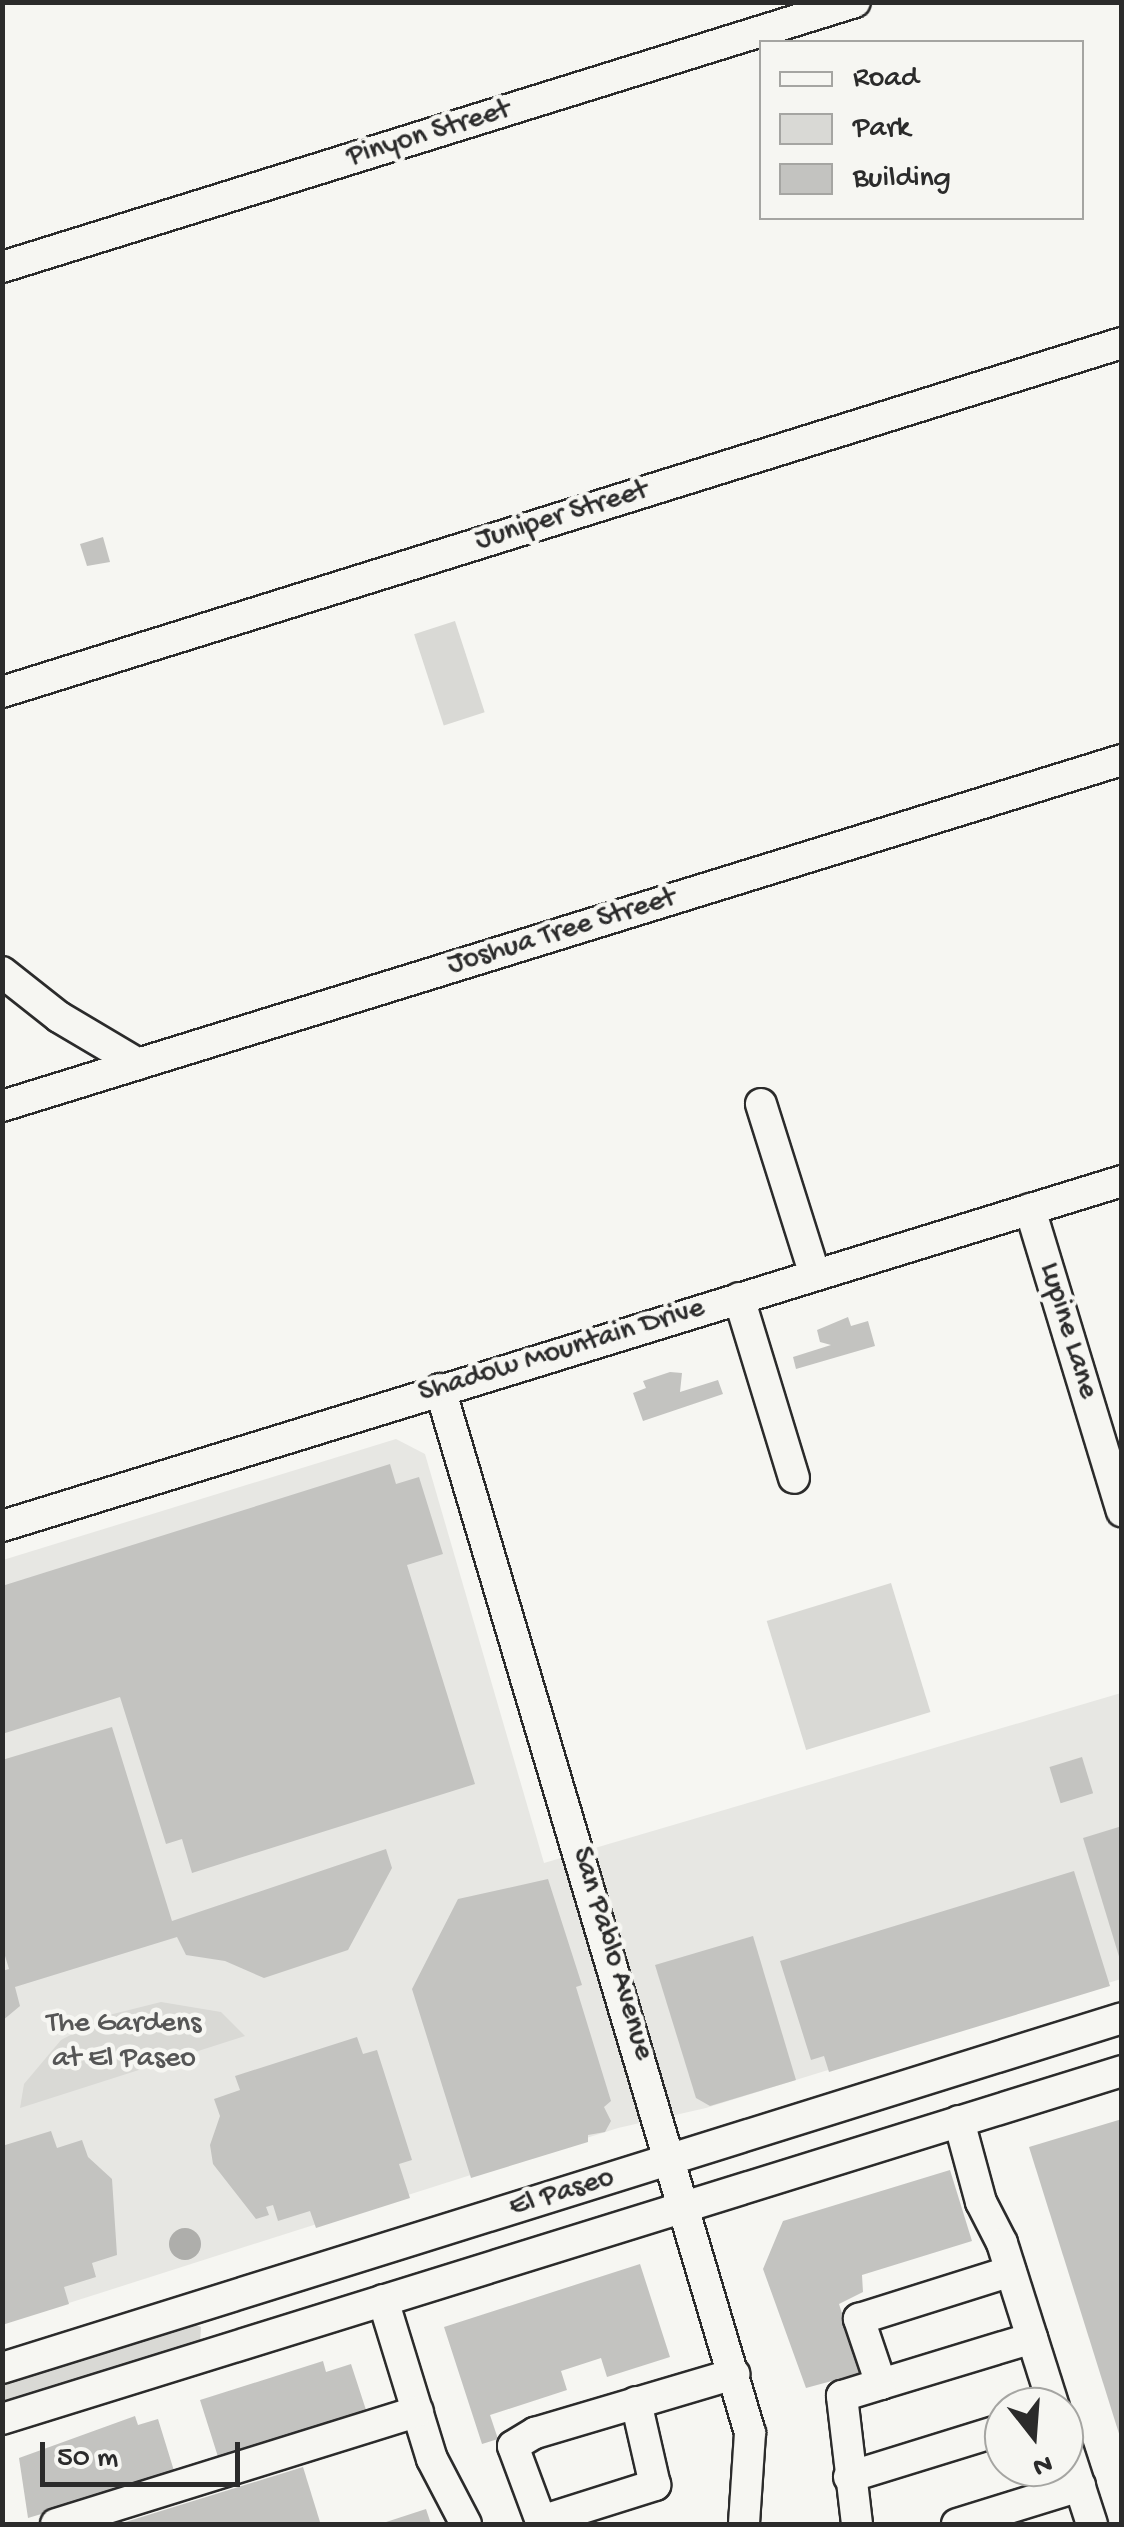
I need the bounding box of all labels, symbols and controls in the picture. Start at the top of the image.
legend [759,40,1084,220]
text: Road [853,62,919,97]
street label: Pinyon Street [343,93,515,177]
text: Park [853,112,910,147]
text: Building [853,162,951,197]
street label: Juniper Street [471,474,653,560]
street label: Joshua Tree Street [444,881,680,985]
street label: Lupine Lane [1029,1259,1105,1403]
street label: Shadow Mountain Drive [415,1291,709,1413]
street label: San Pablo Avenue [562,1843,660,2065]
park label: The Gardens at El Paseo [47,2007,201,2078]
street label: El Paseo [505,2161,619,2227]
north arrow [984,2387,1084,2487]
scale bar [45,2422,245,2484]
text: 50 m [57,2442,118,2477]
text: N [1029,2446,1056,2483]

